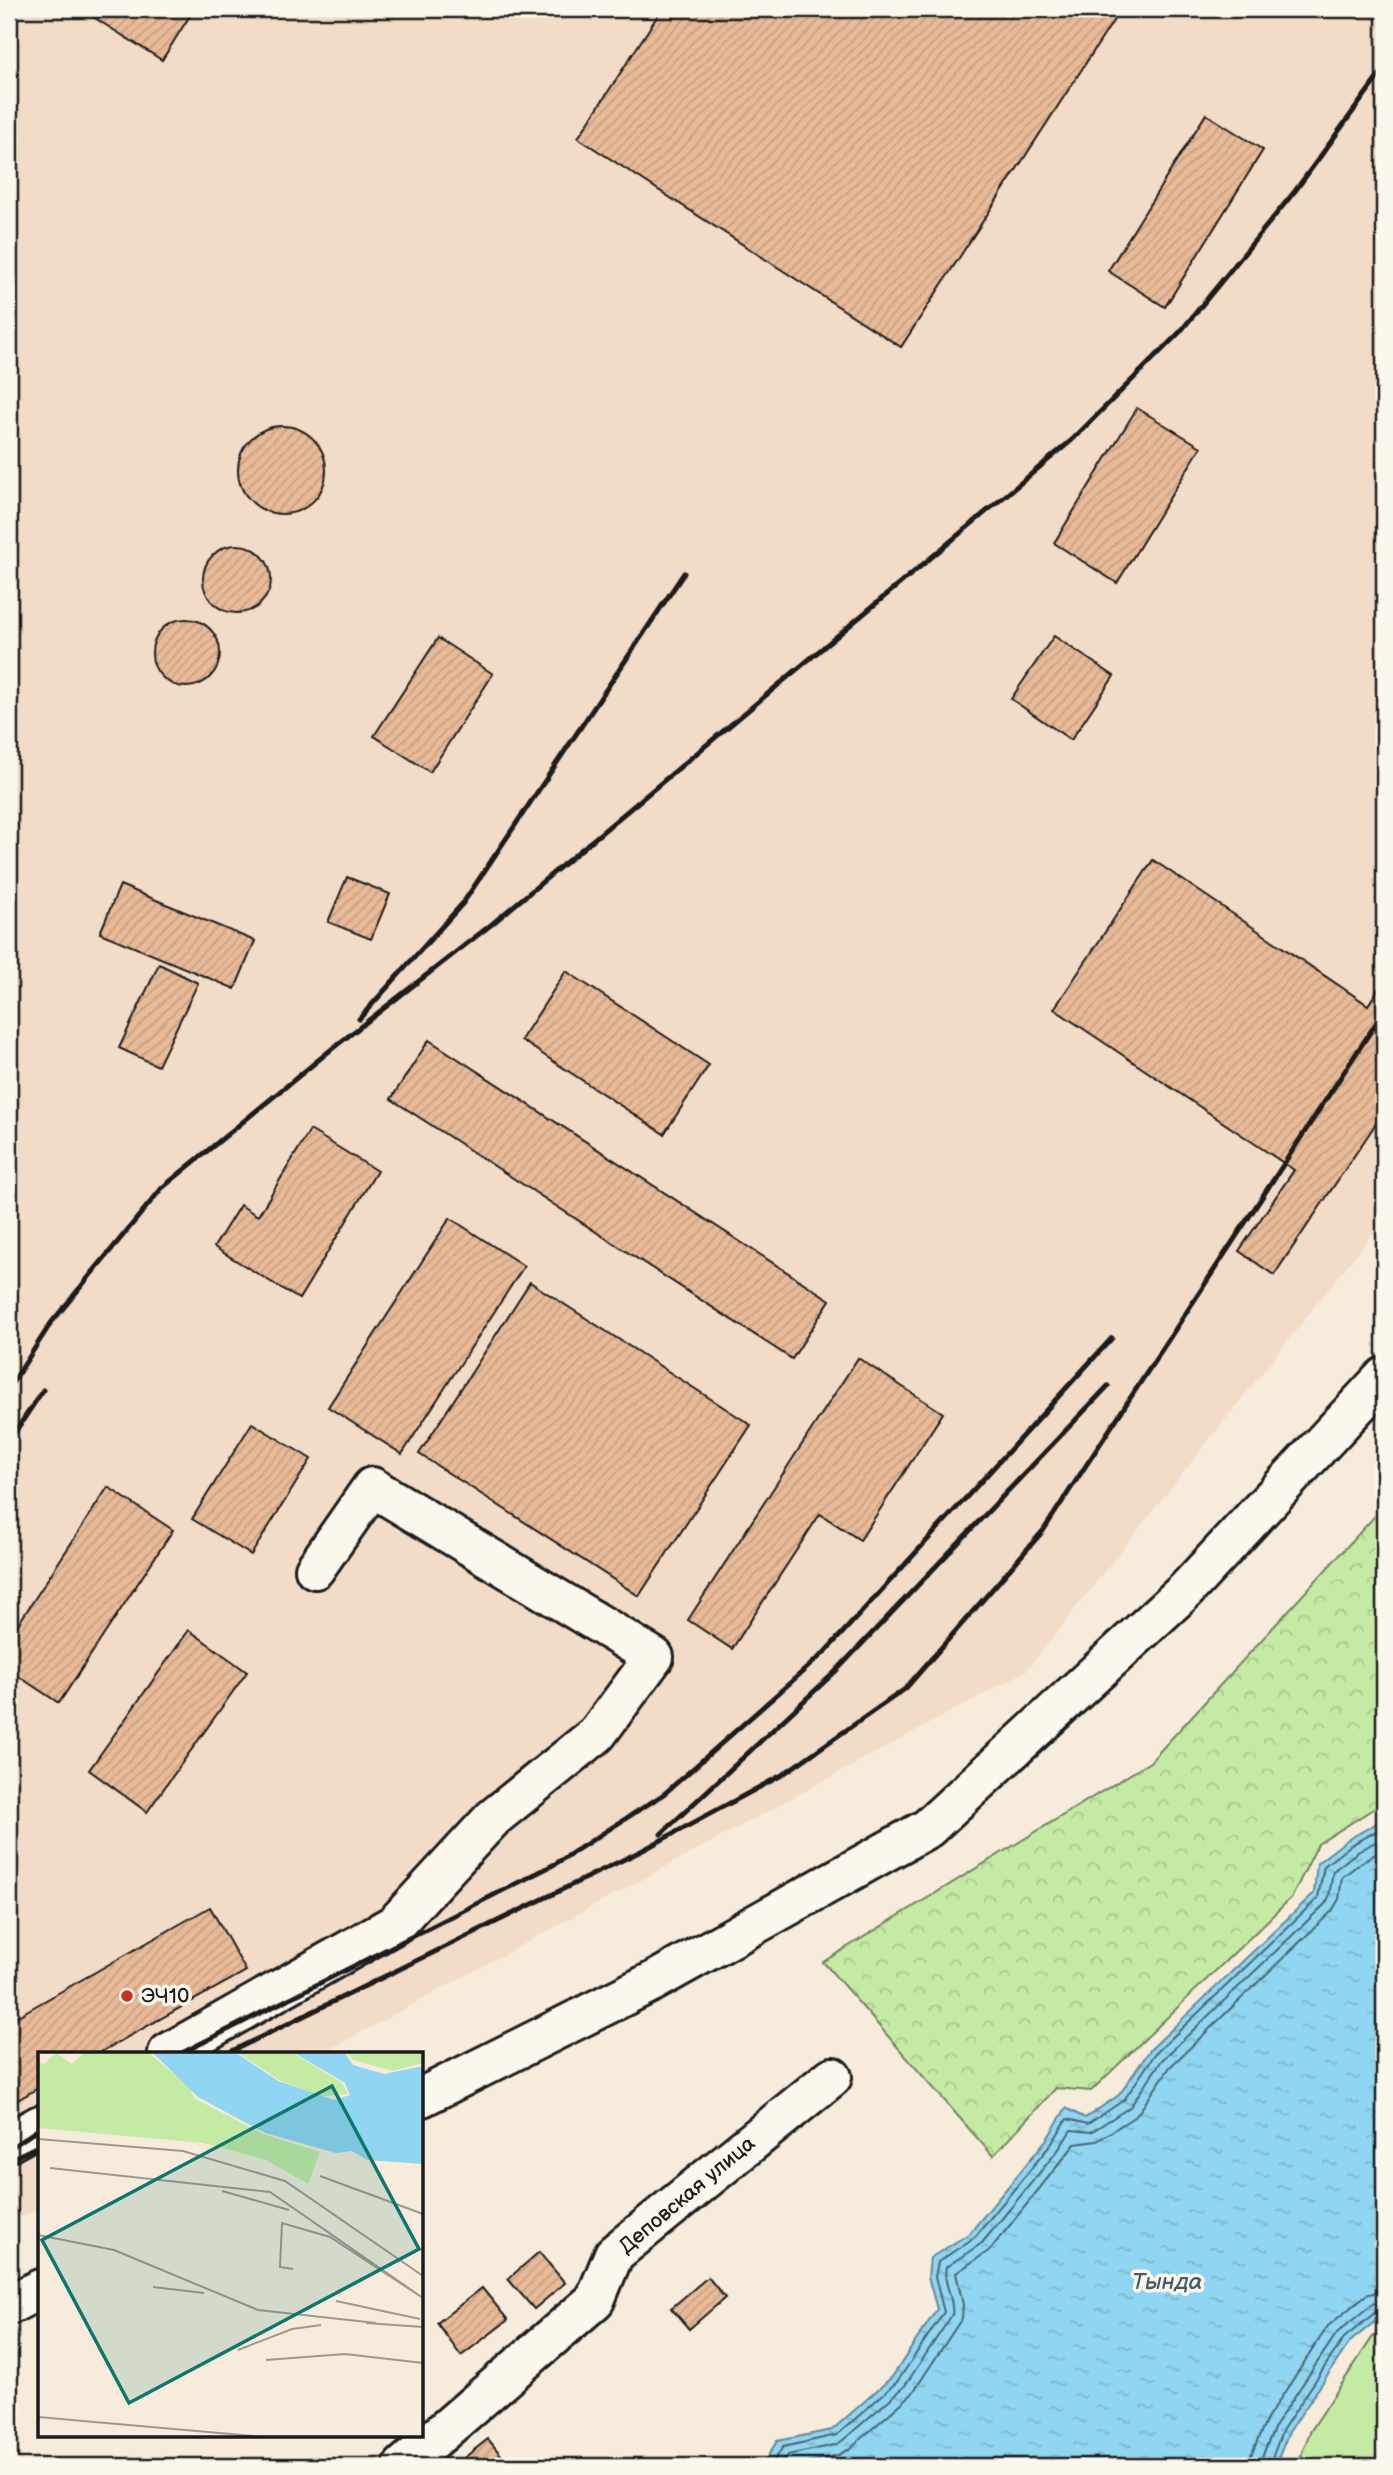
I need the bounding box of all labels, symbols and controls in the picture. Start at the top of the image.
place label: ЭЧ10 [141,1984,189,2009]
marker: ЭЧ10 [119,1988,135,2004]
inset map [38,2052,424,2436]
street label: Деповская улица [614,2131,760,2259]
water label: Тында [1132,2268,1202,2296]

